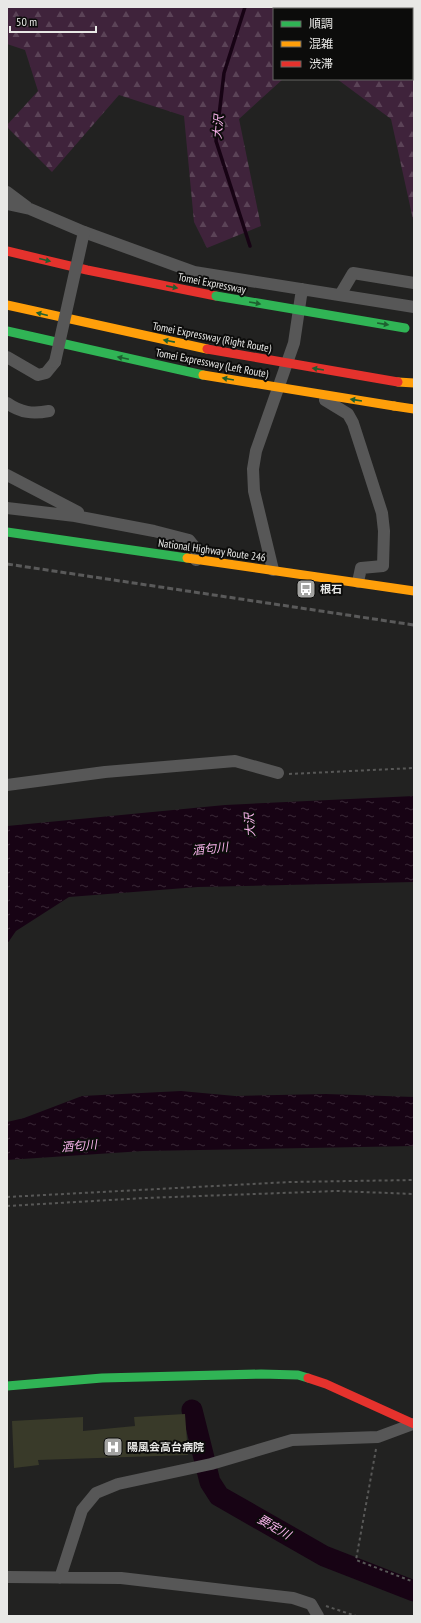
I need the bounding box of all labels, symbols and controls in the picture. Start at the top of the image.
scale bar [10,8,96,34]
legend [273,8,413,80]
text: 50 m [16,14,37,29]
text: 順調 [309,16,333,31]
text: 混雑 [309,36,333,51]
text: 渋滞 [309,56,333,71]
water label: 大沢 [209,112,226,140]
one-way arrow [39,257,51,263]
street label: Tomei Expressway [177,270,248,297]
one-way arrow [166,285,178,291]
one-way arrow [249,300,261,306]
one-way arrow [36,310,48,316]
street label: Tomei Expressway (Right Route) [151,319,273,355]
one-way arrow [377,321,389,327]
one-way arrow [163,338,175,344]
street label: Tomei Expressway (Left Route) [154,345,270,381]
one-way arrow [117,355,130,361]
one-way arrow [312,365,324,371]
one-way arrow [221,376,234,382]
one-way arrow [350,397,362,403]
street label: National Highway Route 246 [157,536,267,564]
bus stop icon: 根石 [295,578,317,600]
place label: 根石 [320,582,342,596]
water label: 大沢 [241,811,258,838]
water label: 酒匂川 [191,839,231,858]
water label: 酒匂川 [60,1136,100,1155]
hospital icon: 陽風会高台病院 [102,1436,124,1458]
place label: 陽風会高台病院 [127,1440,204,1454]
water label: 要定川 [255,1511,295,1543]

